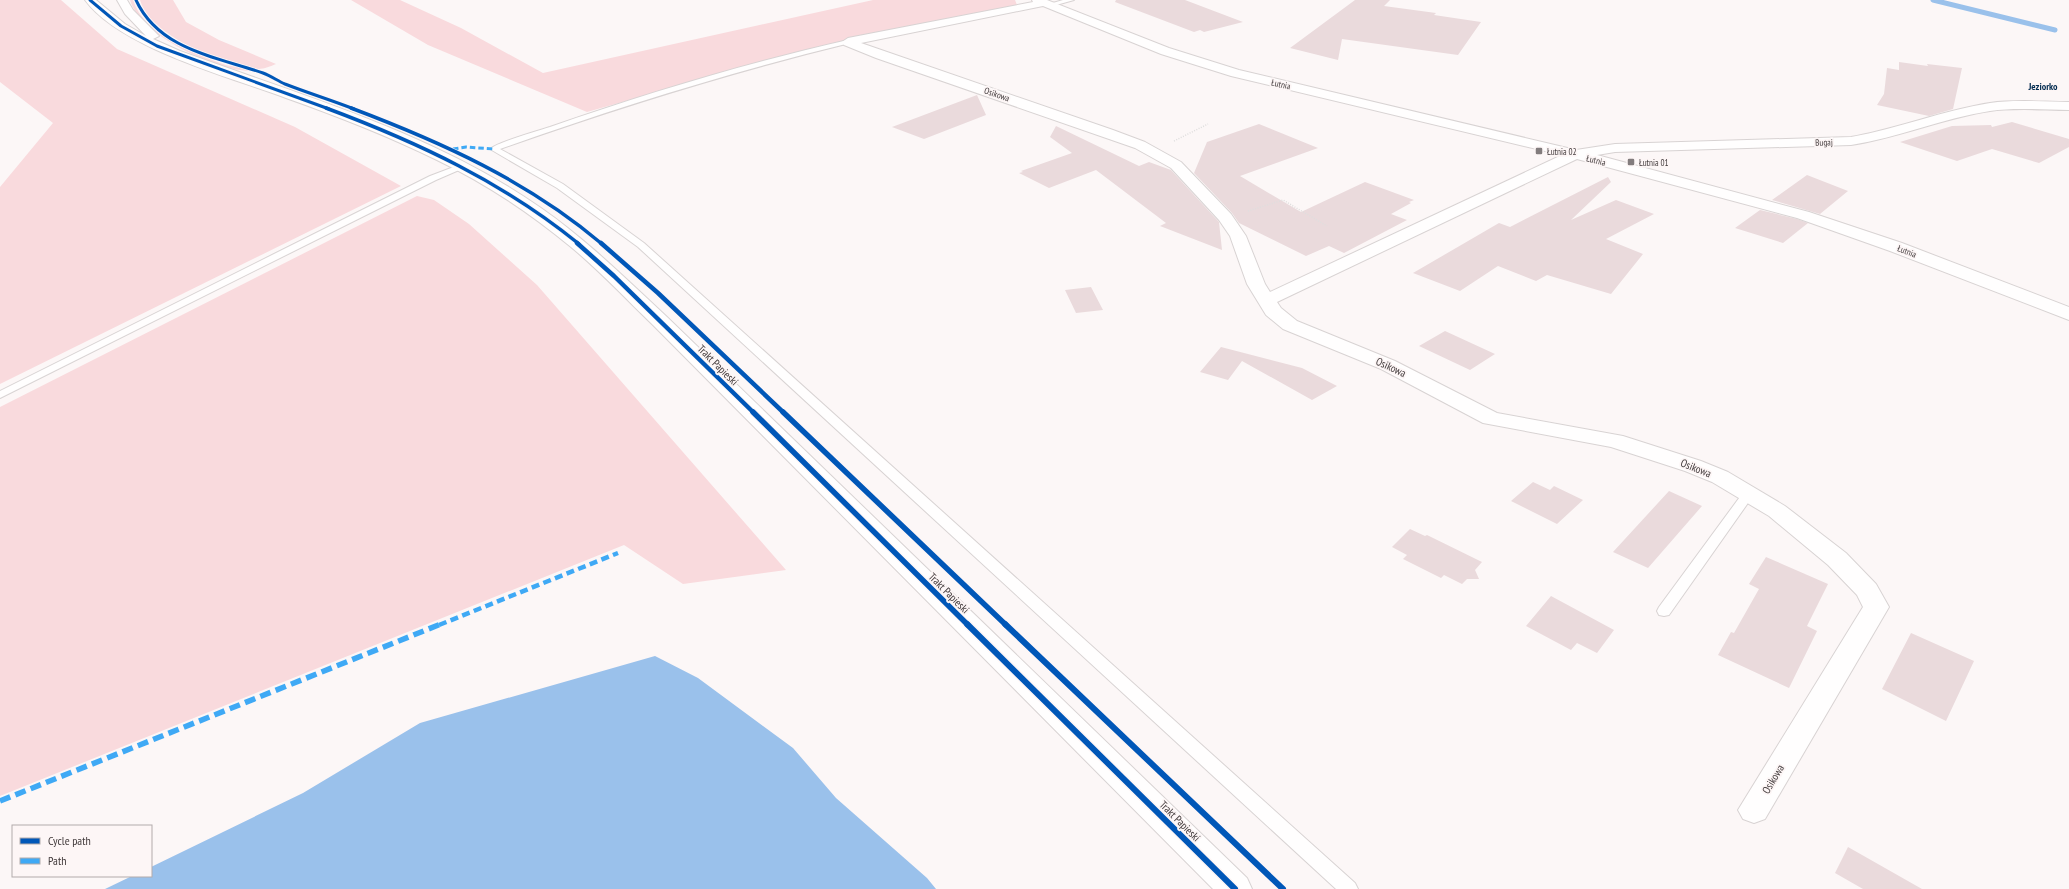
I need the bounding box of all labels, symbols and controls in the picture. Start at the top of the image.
street label: Łutnia [1270,76,1292,92]
district label: Jeziorko [2027,80,2058,93]
street label: Osikowa [983,85,1011,104]
street label: Bugaj [1815,136,1833,149]
marker: Łutnia 02 [1534,146,1544,156]
place label: Łutnia 02 [1547,146,1577,157]
street label: Łutnia [1585,152,1607,168]
marker: Łutnia 01 [1626,157,1636,167]
place label: Łutnia 01 [1639,157,1669,168]
street label: Łutnia [1896,242,1918,260]
street label: Trakt Papieski [695,342,741,388]
street label: Osikowa [1374,354,1408,380]
street label: Osikowa [1679,456,1713,480]
street label: Trakt Papieski [926,570,972,616]
street label: Osikowa [1759,762,1787,796]
street label: Trakt Papieski [1157,798,1203,844]
legend [12,825,152,877]
text: Cycle path [48,833,91,848]
text: Path [48,853,66,868]

